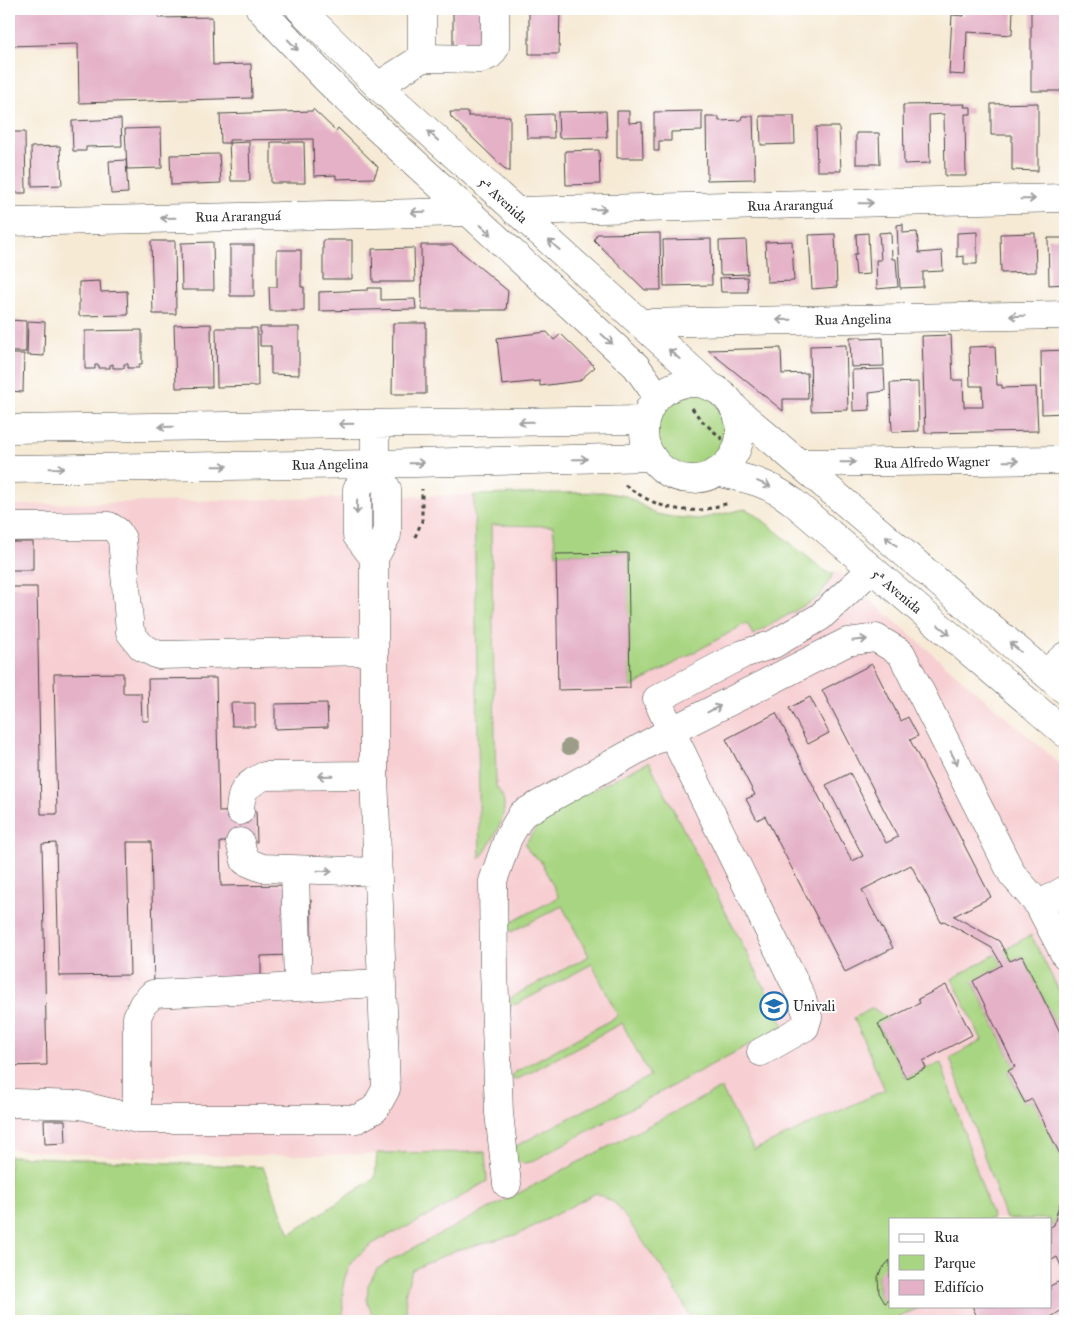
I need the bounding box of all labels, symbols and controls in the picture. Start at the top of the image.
one-way arrow [287,38,299,51]
one-way arrow [427,130,440,142]
street label: 5ª Avenida [475,174,531,227]
one-way arrow [1020,194,1036,204]
street label: Rua Araranguá [747,196,833,215]
one-way arrow [858,198,874,208]
one-way arrow [590,204,606,214]
street label: Rua Araranguá [195,207,281,226]
one-way arrow [410,208,426,217]
one-way arrow [160,213,176,223]
one-way arrow [480,224,493,235]
one-way arrow [547,240,560,251]
street label: Rua Angelina [815,310,892,329]
one-way arrow [1009,311,1025,320]
one-way arrow [776,315,792,325]
one-way arrow [601,333,614,344]
one-way arrow [668,348,681,360]
one-way arrow [519,417,535,427]
one-way arrow [339,419,355,429]
one-way arrow [159,422,175,432]
street label: Rua Alfredo Wagner [874,453,991,472]
one-way arrow [572,454,588,464]
street label: Rua Angelina [292,455,369,474]
one-way arrow [1002,456,1018,466]
one-way arrow [409,458,425,468]
one-way arrow [840,458,856,467]
one-way arrow [212,461,228,471]
one-way arrow [49,464,65,473]
one-way arrow [756,480,771,489]
one-way arrow [352,498,362,515]
one-way arrow [885,536,898,547]
street label: 5ª Avenida [868,565,925,617]
one-way arrow [937,624,950,636]
one-way arrow [852,635,868,645]
one-way arrow [1008,641,1021,653]
one-way arrow [706,704,721,713]
one-way arrow [950,750,959,765]
one-way arrow [318,771,334,780]
one-way arrow [316,866,332,875]
school or university icon: Univali [759,991,789,1021]
place label: Univali [793,998,835,1015]
legend [889,1218,1052,1308]
text: Rua [934,1228,959,1246]
text: Parque [934,1254,976,1273]
text: Edifício [934,1278,984,1296]

